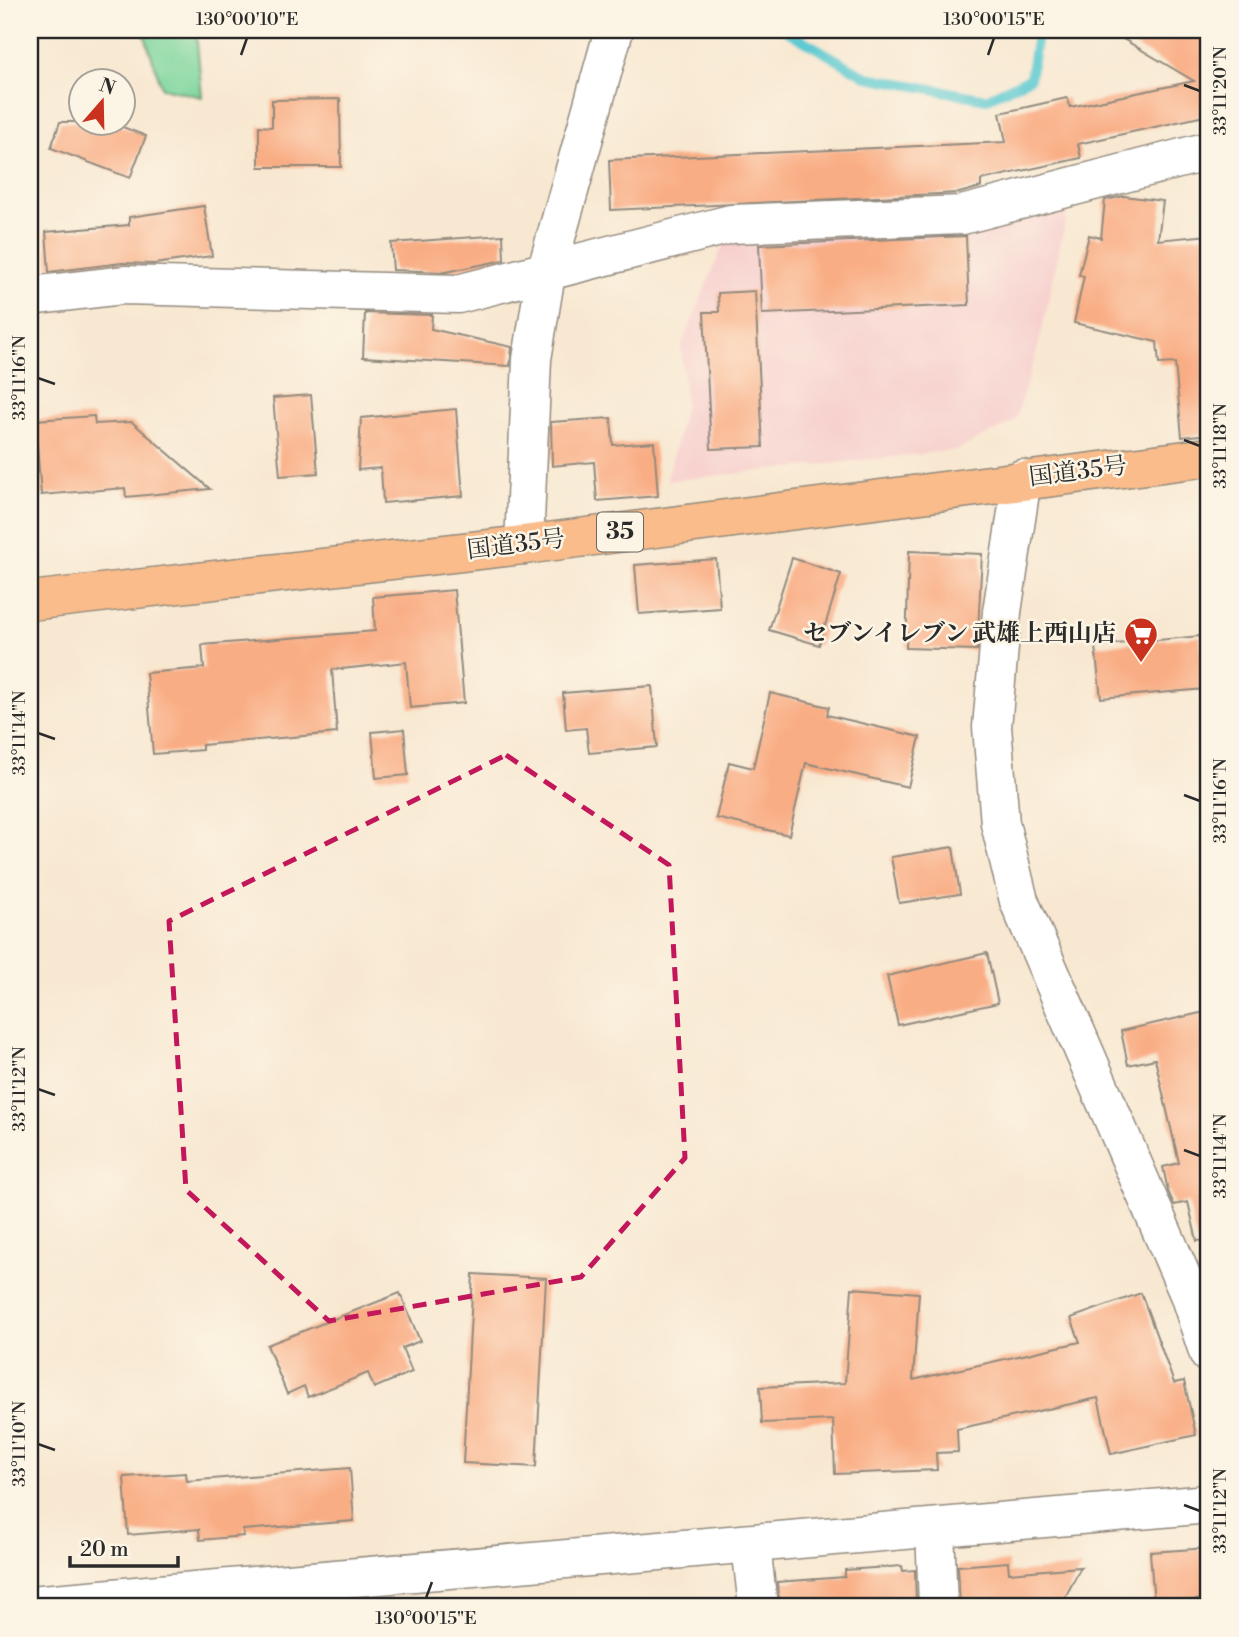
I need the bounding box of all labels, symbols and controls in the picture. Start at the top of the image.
text: 130°00'10"E [196,8,298,31]
text: 130°00'15"E [943,8,1045,31]
text: 33°11'20"N [1209,46,1232,136]
north arrow [66,66,136,136]
text: N [96,73,119,101]
text: 33°11'16"N [8,335,31,421]
text: 33°11'18"N [1209,403,1232,489]
street label: 国道35号 [1027,451,1129,493]
road number: 35 [597,512,643,552]
street label: 国道35号 [465,524,567,566]
supermarket icon: セブンイレブン 武雄上西山店 [1122,615,1160,664]
place label: セブンイレブン 武雄上西山店 [803,619,1116,649]
text: 33°11'14"N [8,690,31,775]
text: 33°11'16"N [1209,758,1232,844]
text: 33°11'12"N [8,1046,31,1132]
text: 33°11'14"N [1209,1113,1232,1198]
text: 33°11'10"N [8,1400,31,1487]
text: 33°11'12"N [1209,1468,1232,1554]
scale bar [70,1525,178,1569]
text: 20 m [80,1537,129,1563]
text: 130°00'15"E [375,1607,477,1630]

